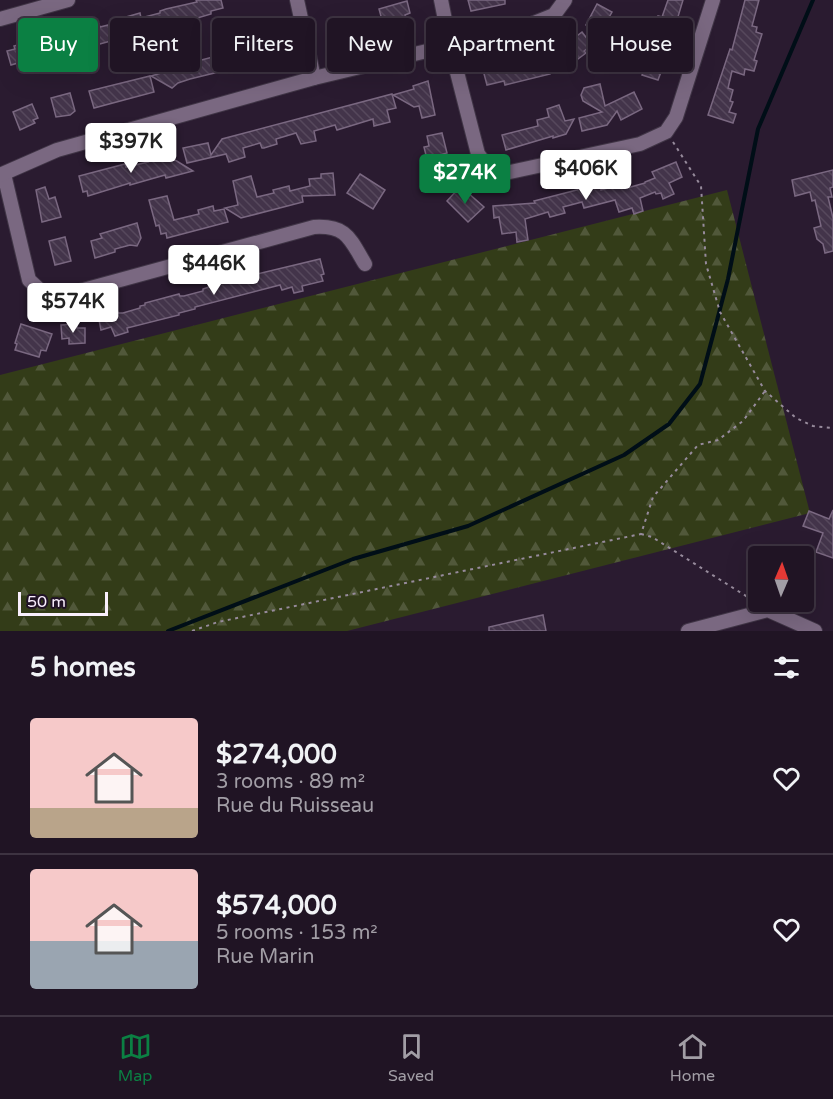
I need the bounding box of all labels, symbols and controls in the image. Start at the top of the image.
chip: Buy [18,18,98,72]
chip: Rent [110,18,200,72]
chip: Filters [212,18,315,72]
chip: New [327,18,414,72]
chip: Apartment [426,18,576,72]
chip: House [588,18,693,72]
pin: $397K [89,123,173,174]
text: $397K [99,130,163,154]
pin: $406K [544,150,628,201]
pin: $274K [423,154,507,205]
text: $406K [554,157,618,181]
text: $274K [433,161,497,185]
pin: $446K [172,245,256,296]
text: $446K [182,252,246,276]
pin: $574K [31,283,115,334]
text: $574K [41,290,105,314]
north arrow [748,546,814,612]
map controls [748,546,814,612]
scale bar [18,589,108,616]
text: 50 m [27,592,66,612]
icon: filters [770,651,803,684]
text: 5 homes [30,652,136,683]
text: $274,000 [216,739,337,770]
icon: home [78,742,150,814]
icon: heart [770,762,803,795]
text: 3 rooms · 89 m² [216,770,365,794]
text: Rue du Ruisseau [216,794,374,818]
text: $574,000 [216,890,337,921]
icon: home [78,893,150,965]
icon: heart [770,913,803,946]
text: 5 rooms · 153 m² [216,921,378,945]
text: Rue Marin [216,945,314,969]
tab: Map [118,1030,152,1086]
tab: Saved [388,1030,434,1086]
tab: Home [670,1030,715,1086]

